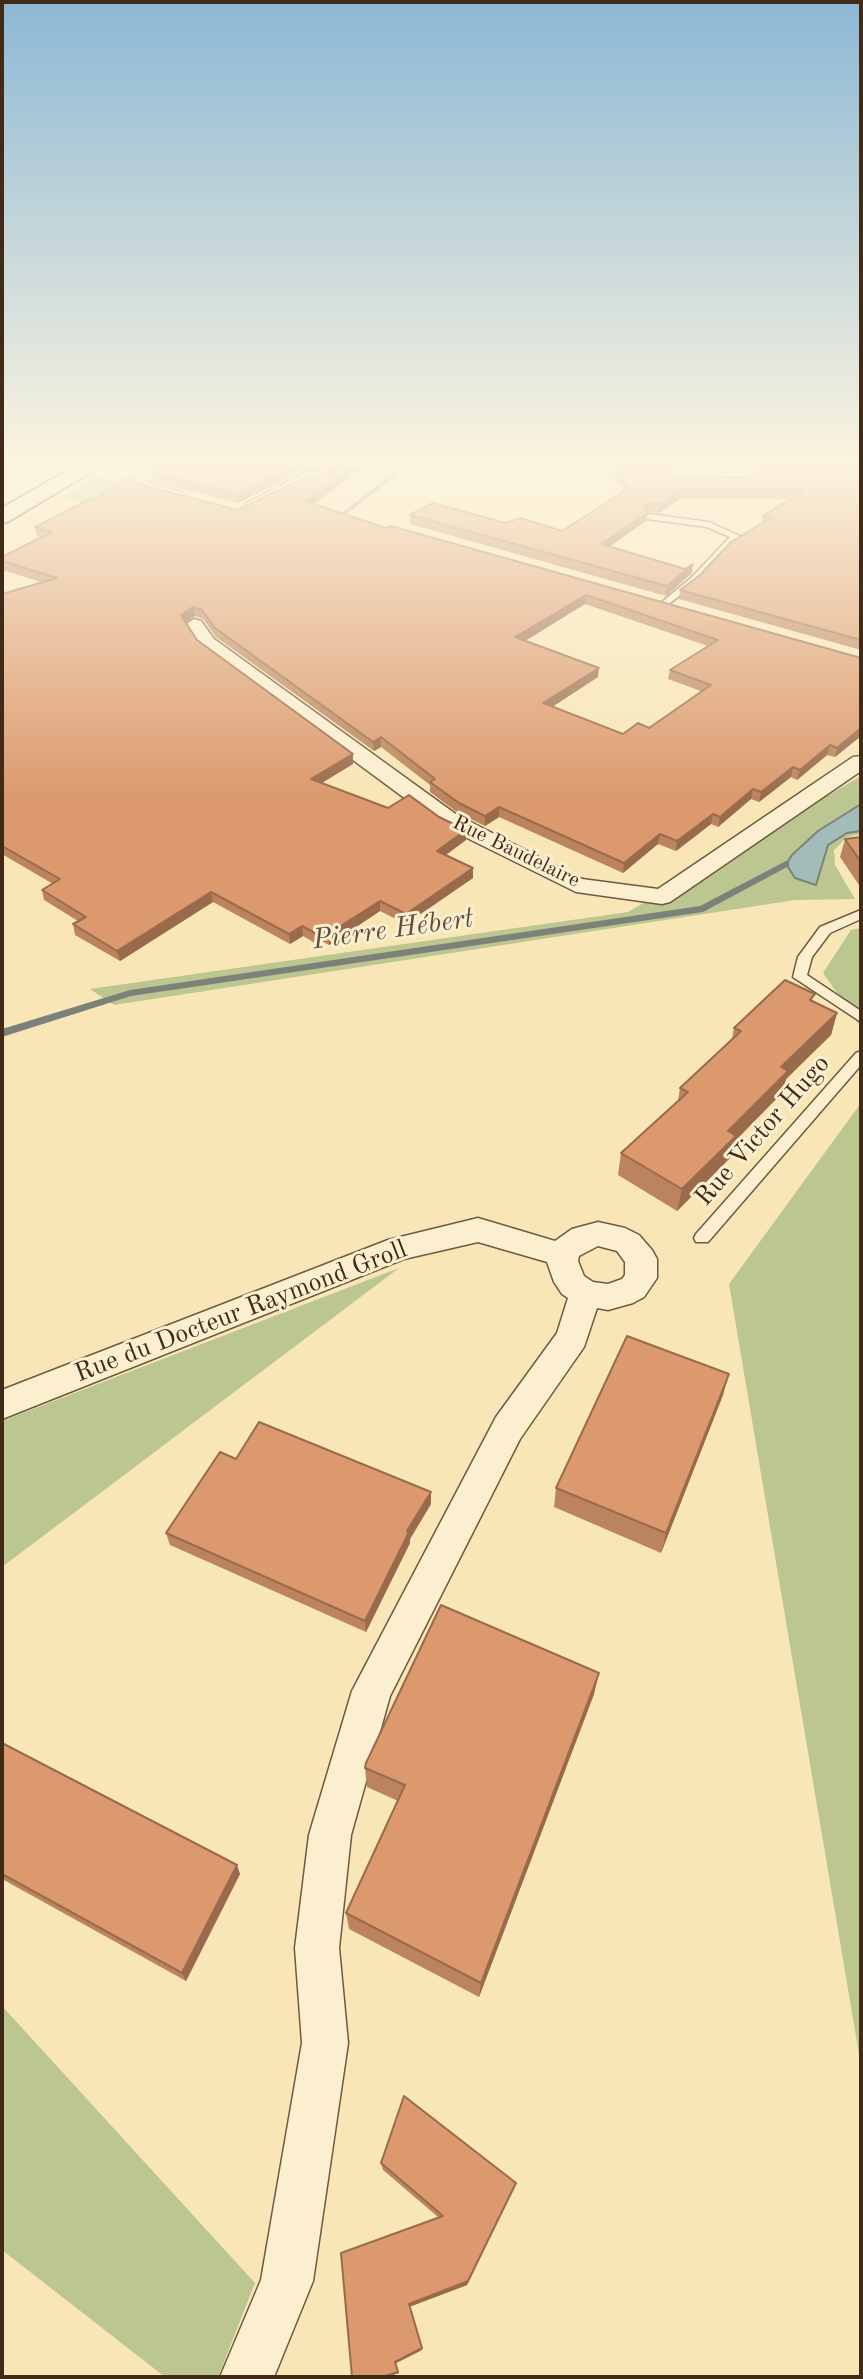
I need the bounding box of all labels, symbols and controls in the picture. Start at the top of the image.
street label: Rue Baudelaire [448,810,584,894]
water label: Pierre Hébert [310,902,476,958]
street label: Rue Victor Hugo [689,1049,837,1213]
street label: Rue du Docteur Raymond Groll [70,1234,412,1390]

